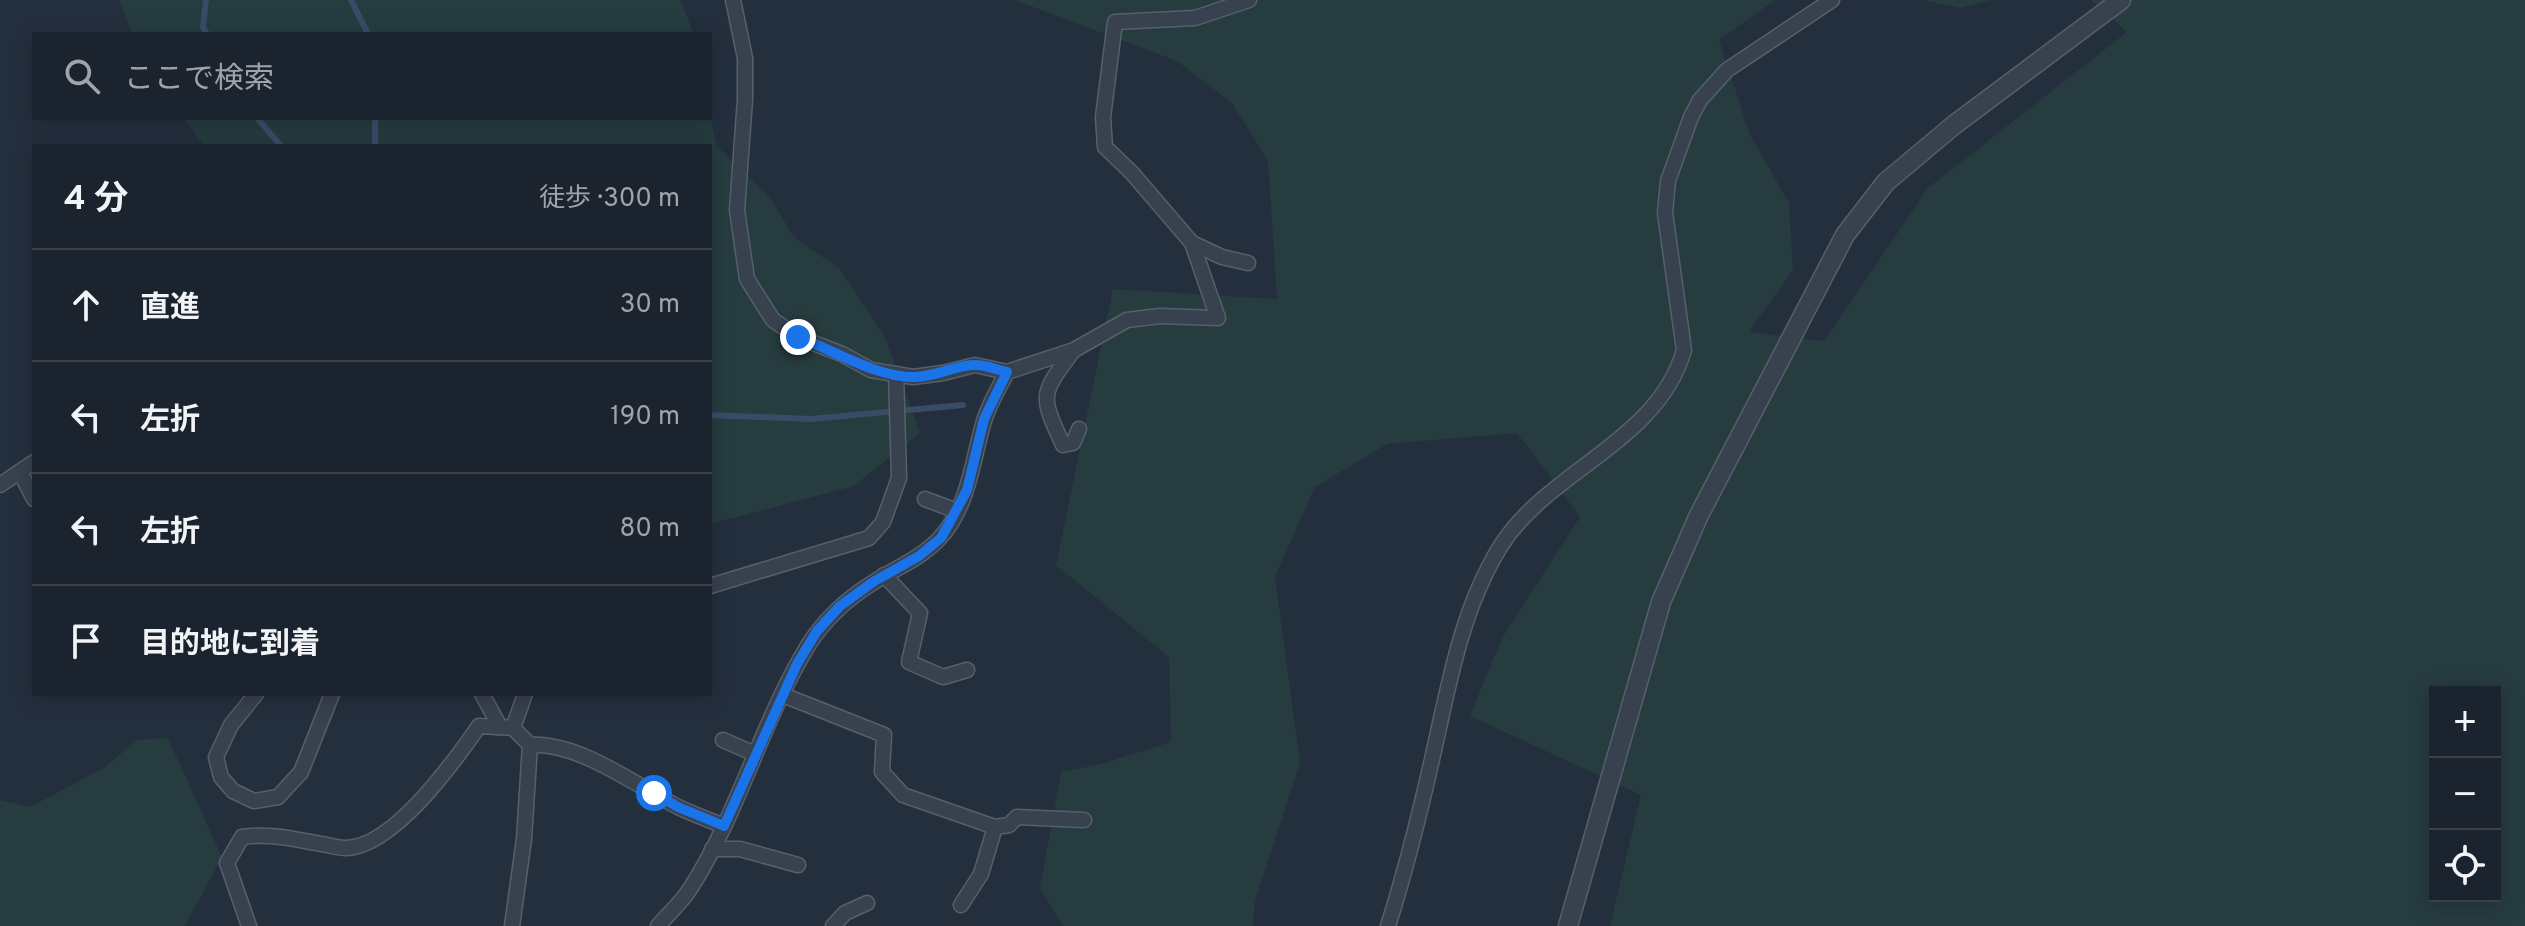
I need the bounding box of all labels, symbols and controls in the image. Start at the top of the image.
search box [32,32,712,120]
icon: search [60,54,104,98]
text: ここで検索 [124,62,274,99]
text: 4 分 [64,179,128,222]
text: 徒歩 · 300 m [539,183,680,216]
icon: ahead [64,283,108,327]
text: 30 m [620,289,680,322]
text: 直進 [140,291,200,328]
route end [780,319,816,355]
icon: left [64,395,108,439]
text: 190 m [610,401,680,434]
text: 左折 [140,403,200,440]
icon: left [64,507,108,551]
text: 80 m [620,513,680,546]
text: 左折 [140,515,200,552]
icon: arrive [64,619,108,663]
text: 目的地に到着 [140,627,320,664]
map controls [2429,686,2501,902]
button: + [2429,686,2501,758]
button: − [2429,758,2501,830]
route start [636,775,672,811]
button: locate [2429,830,2501,902]

